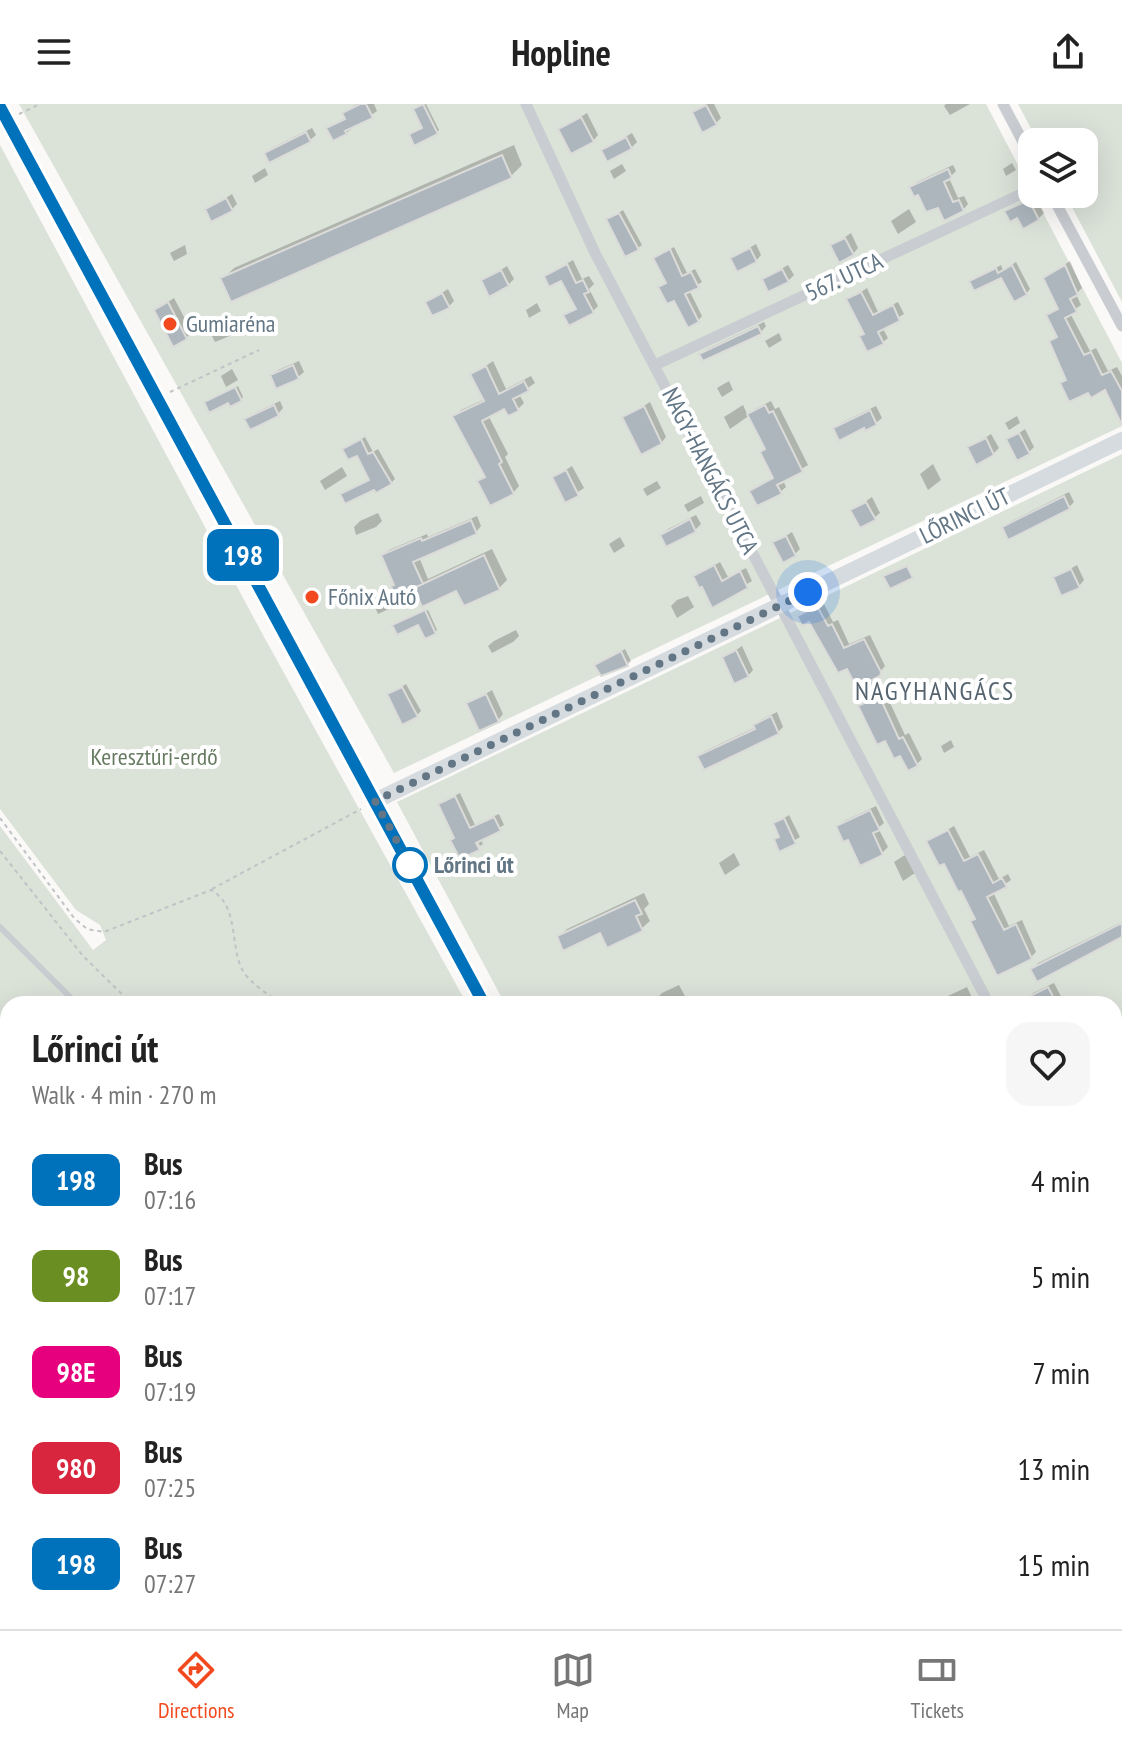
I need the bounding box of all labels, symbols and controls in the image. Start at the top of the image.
text: Hopline [511,29,611,76]
icon: menu [32,30,76,74]
icon: share [1046,30,1090,74]
map controls [1018,128,1098,208]
button: layers [1018,128,1098,208]
street label: 567. UTCA [800,245,888,308]
place label: Gumiaréna [186,308,275,339]
marker: Gumiaréna [161,315,179,333]
street label: NAGY-HANGÁCS UTCA [655,382,766,560]
street label: LŐRINCI ÚT [915,480,1015,551]
line badge: 198 [197,529,289,581]
text: 198 [223,536,263,573]
your location [788,572,828,612]
place label: Főnix Autó [328,581,416,612]
marker: Főnix Autó [303,588,321,606]
district label: NAGYHANGÁCS [855,674,1015,707]
park label: Keresztúri-erdő [90,741,218,772]
marker: Lőrinci út [393,848,427,882]
place label: Lőrinci út [434,849,514,880]
button: heart [1006,1022,1090,1106]
text: Lőrinci út [32,1023,158,1072]
text: Walk · 4 min · 270 m [32,1078,216,1111]
text: Bus [144,1144,183,1183]
text: 198 [56,1161,96,1198]
text: 4 min [1031,1161,1090,1200]
text: 07:16 [144,1183,196,1216]
text: Bus [144,1240,183,1279]
text: 98 [63,1257,89,1294]
text: 5 min [1031,1257,1090,1296]
text: 07:17 [144,1279,196,1312]
text: Bus [144,1336,183,1375]
text: 98E [57,1353,95,1390]
text: 7 min [1032,1353,1090,1392]
text: 07:19 [144,1375,196,1408]
text: Bus [144,1432,183,1471]
text: 980 [56,1449,96,1486]
text: 13 min [1017,1449,1090,1488]
text: 07:25 [144,1471,196,1504]
text: Bus [144,1528,183,1567]
text: 198 [56,1545,96,1582]
text: 15 min [1017,1545,1090,1584]
text: 07:27 [144,1567,196,1600]
tab: Directions [158,1648,235,1724]
tab: Map [551,1648,595,1724]
tab: Tickets [911,1648,964,1724]

